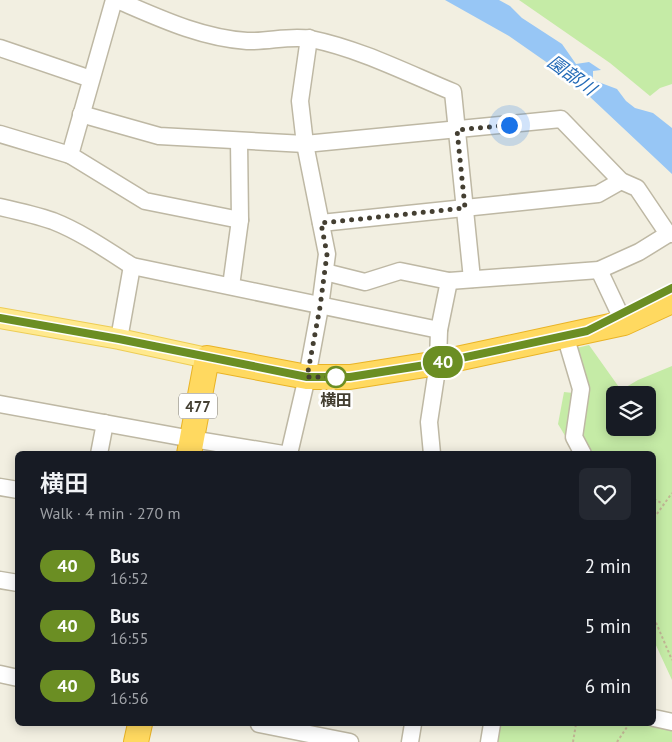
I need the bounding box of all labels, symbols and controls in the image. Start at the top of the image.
water label: 園部川 [543,50,602,101]
your location [497,113,522,138]
line badge: 40 [420,346,466,378]
text: 40 [433,350,453,373]
marker: 横田 [325,366,347,388]
map controls [606,386,656,436]
button: layers [606,386,656,436]
place label: 横田 [320,390,352,410]
road number: 477 [179,394,217,418]
text: 横田 [40,468,88,499]
button: heart [579,468,631,520]
text: Walk · 4 min · 270 m [40,503,180,523]
text: Bus [110,544,139,568]
text: 40 [57,554,78,577]
text: 2 min [585,554,631,578]
text: 16:52 [110,568,148,588]
text: Bus [110,604,139,628]
text: 40 [57,614,78,637]
text: 5 min [585,614,631,638]
text: 16:55 [110,628,148,648]
text: Bus [110,664,139,688]
text: 40 [57,674,78,697]
text: 6 min [585,674,631,698]
text: 16:56 [110,688,148,708]

